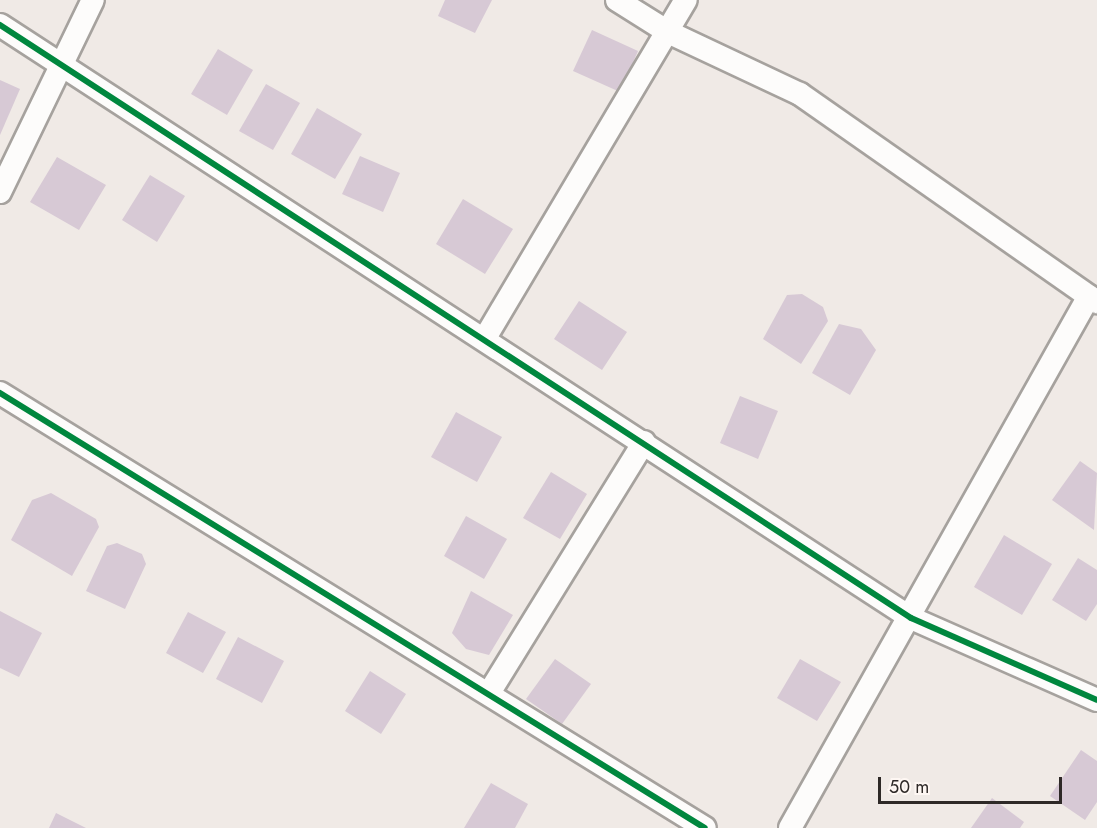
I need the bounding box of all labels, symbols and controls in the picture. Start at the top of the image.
scale bar [881,765,1066,803]
text: 50 m [889,774,929,800]

